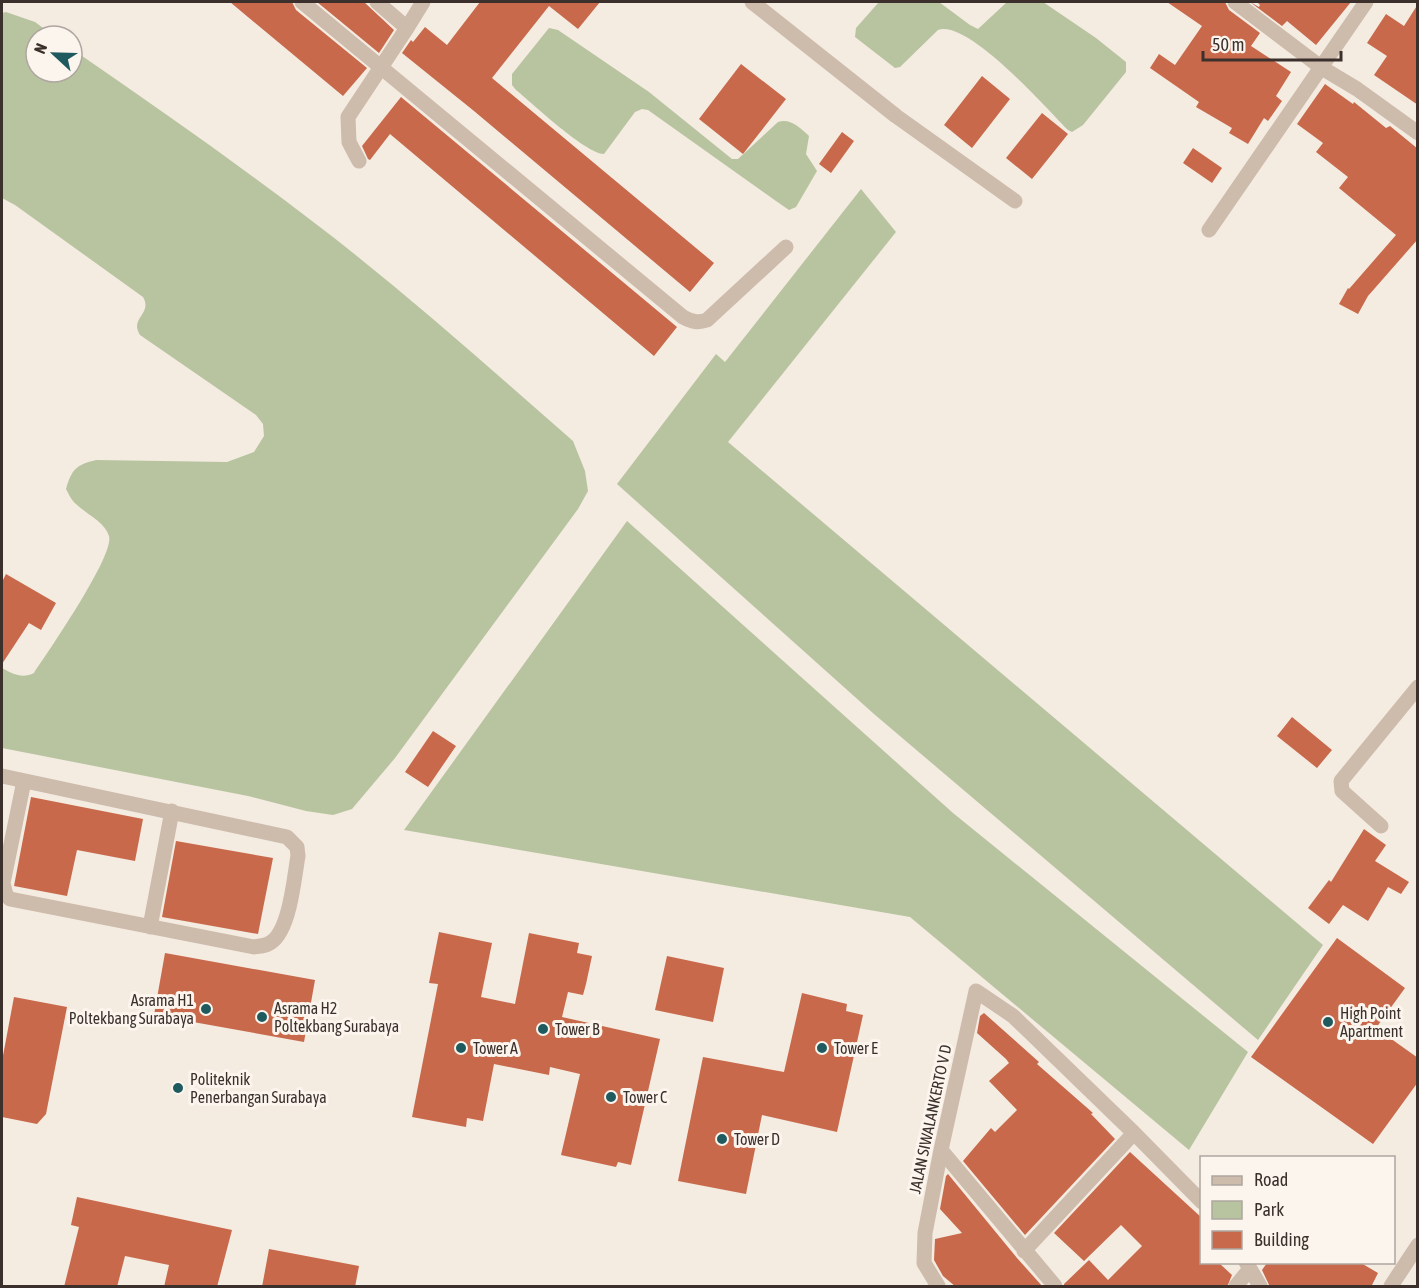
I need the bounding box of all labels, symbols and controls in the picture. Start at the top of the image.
north arrow [24,24,84,84]
scale bar [1203,24,1341,62]
text: 50 m [1212,34,1244,55]
text: N [30,41,50,56]
place label: Asrama H1 Poltekbang Surabaya [69,991,194,1028]
place label: Asrama H2 Poltekbang Surabaya [274,999,399,1036]
marker: Asrama H1 Poltekbang Surabaya [199,1002,213,1016]
place label: High Point Apartment [1340,1004,1404,1041]
marker: Asrama H2 Poltekbang Surabaya [255,1010,269,1024]
marker: High Point Apartment [1321,1015,1335,1029]
place label: Tower B [555,1020,600,1038]
marker: Tower B [536,1022,550,1036]
place label: Tower A [473,1039,518,1057]
place label: Tower E [834,1039,878,1057]
marker: Tower A [454,1041,468,1055]
marker: Tower E [815,1041,829,1055]
street label: JALAN SIWALANKERTO V D [905,1043,955,1195]
place label: Politeknik Penerbangan Surabaya [190,1070,327,1107]
marker: Politeknik Penerbangan Surabaya [171,1081,185,1095]
place label: Tower C [623,1088,667,1106]
marker: Tower C [604,1090,618,1104]
place label: Tower D [734,1130,780,1148]
marker: Tower D [715,1132,729,1146]
legend [1200,1156,1395,1264]
text: Road [1254,1169,1288,1190]
text: Park [1254,1199,1284,1220]
text: Building [1254,1229,1309,1250]

